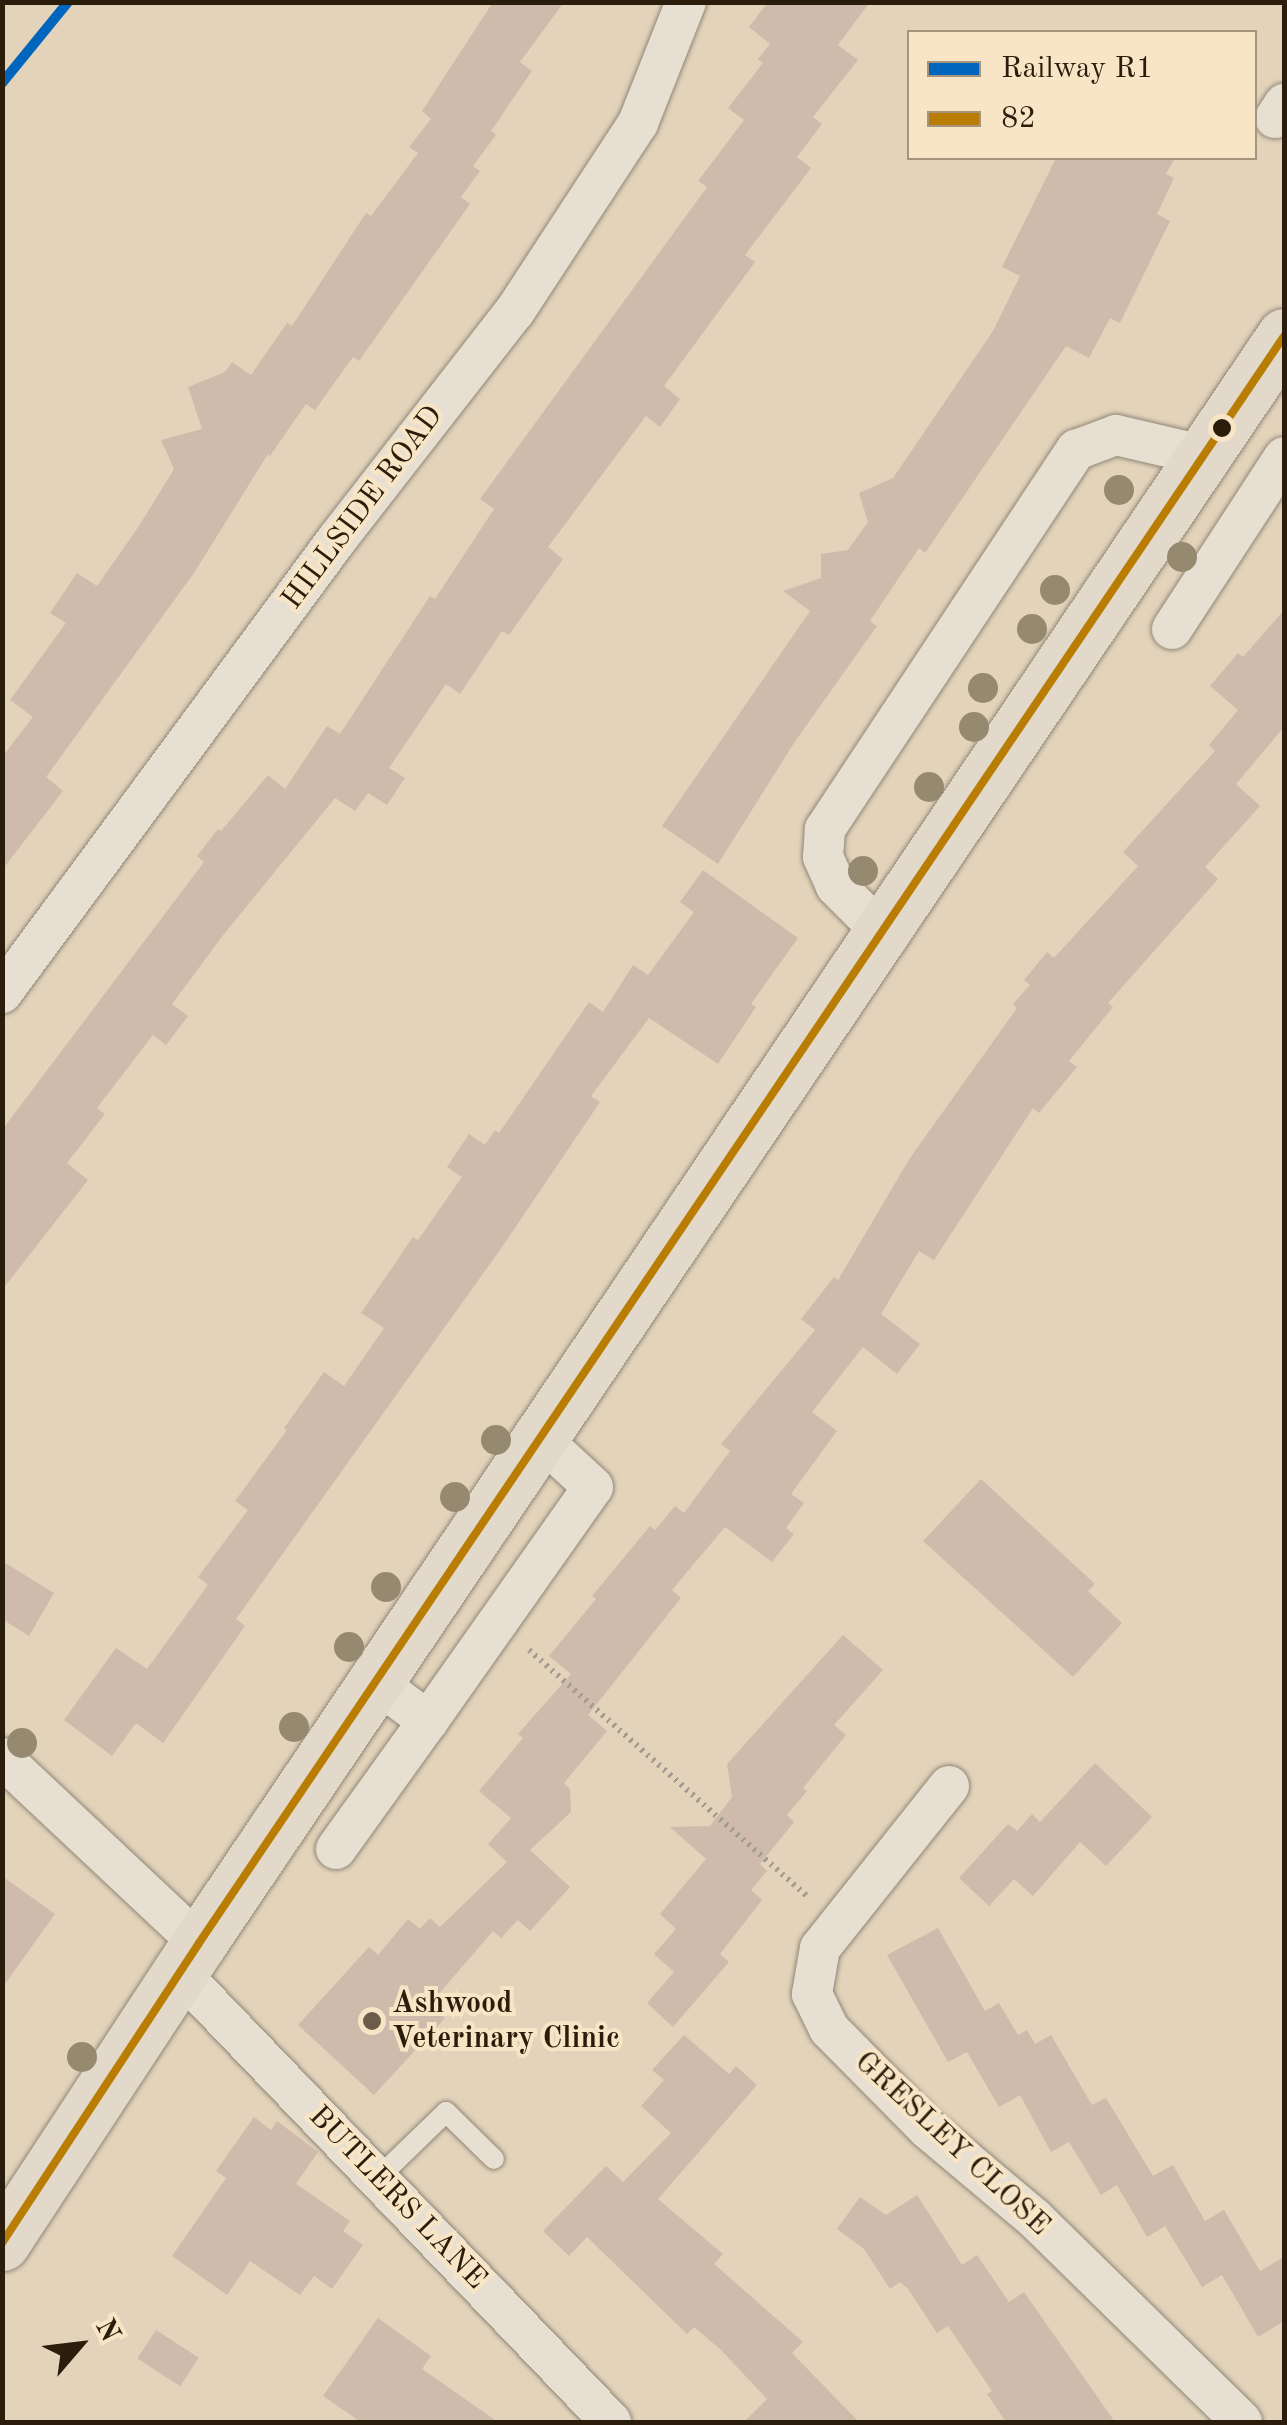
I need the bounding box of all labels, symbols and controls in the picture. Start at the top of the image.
legend [907,30,1257,160]
text: Railway R1 [1001,54,1153,84]
text: 82 [1001,104,1036,134]
street label: HILLSIDE ROAD [275,399,451,617]
unlabelled marker [1212,418,1232,438]
place label: Ashwood Veterinary Clinic [392,1986,620,2056]
marker: Ashwood Veterinary Clinic [361,2010,383,2032]
street label: GRESLEY CLOSE [847,2044,1057,2244]
street label: BUTLERS LANE [300,2099,494,2297]
north arrow [30,2295,130,2395]
text: N [89,2315,124,2347]

